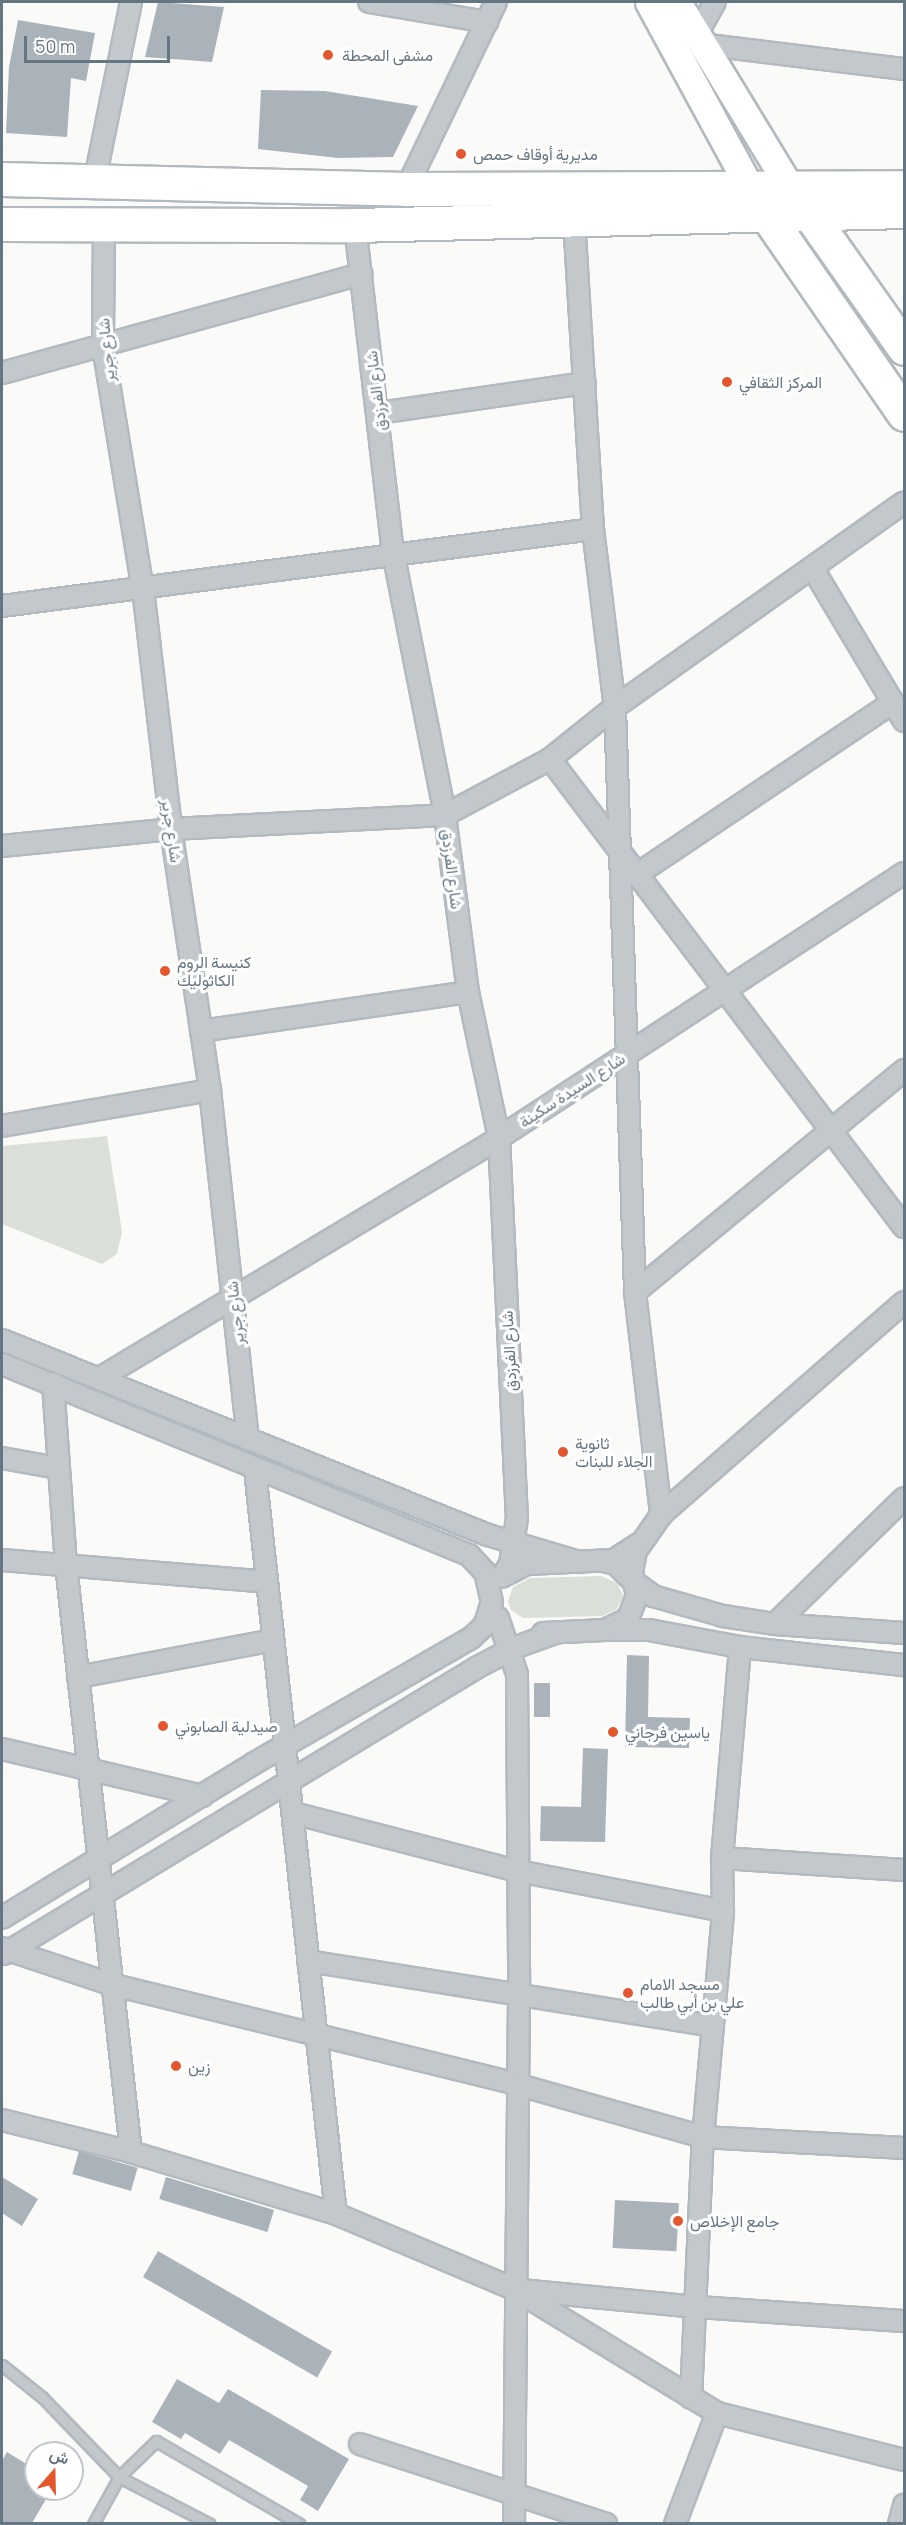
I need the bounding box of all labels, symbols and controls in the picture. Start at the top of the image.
scale bar [27,24,172,62]
text: 50 m [35,34,75,58]
place label: مشفى المحطة [342,45,433,65]
marker: مشفى المحطة [319,46,337,64]
place label: مديرية أوقاف حمص [473,144,598,164]
marker: مديرية أوقاف حمص [454,147,468,161]
street label: شارع جرير [94,317,118,383]
street label: شارع الفرزدق [362,350,390,432]
place label: المركز الثقافي [739,372,822,392]
marker: المركز الثقافي [720,375,734,389]
street label: شارع جرير [158,798,186,864]
street label: شارع الفرزدق [438,828,466,910]
place label: كنيسة الروم الكاثوليك [177,952,251,990]
marker: كنيسة الروم الكاثوليك [158,964,172,978]
street label: شارع السيدة سكينة [515,1049,629,1131]
street label: شارع جرير [222,1280,248,1346]
street label: شارع الفرزدق [497,1310,521,1392]
place label: ثانوية الجلاء للبنات [575,1433,652,1471]
marker: ثانوية الجلاء للبنات [556,1445,570,1459]
place label: صيدلية الصابوني [175,1716,278,1736]
marker: صيدلية الصابوني [156,1719,170,1733]
place label: ياسين فرجاني [625,1722,710,1742]
marker: ياسين فرجاني [606,1725,620,1739]
place label: مسجد الامام علي بن أبي طالب [640,1974,744,2012]
marker: مسجد الامام علي بن أبي طالب [621,1986,635,2000]
place label: زين [188,2056,211,2076]
marker: زين [169,2059,183,2073]
place label: جامع الإخلاص [690,2211,779,2231]
marker: جامع الإخلاص [671,2214,685,2228]
north arrow [24,2441,84,2501]
text: ش [47,2442,72,2470]

